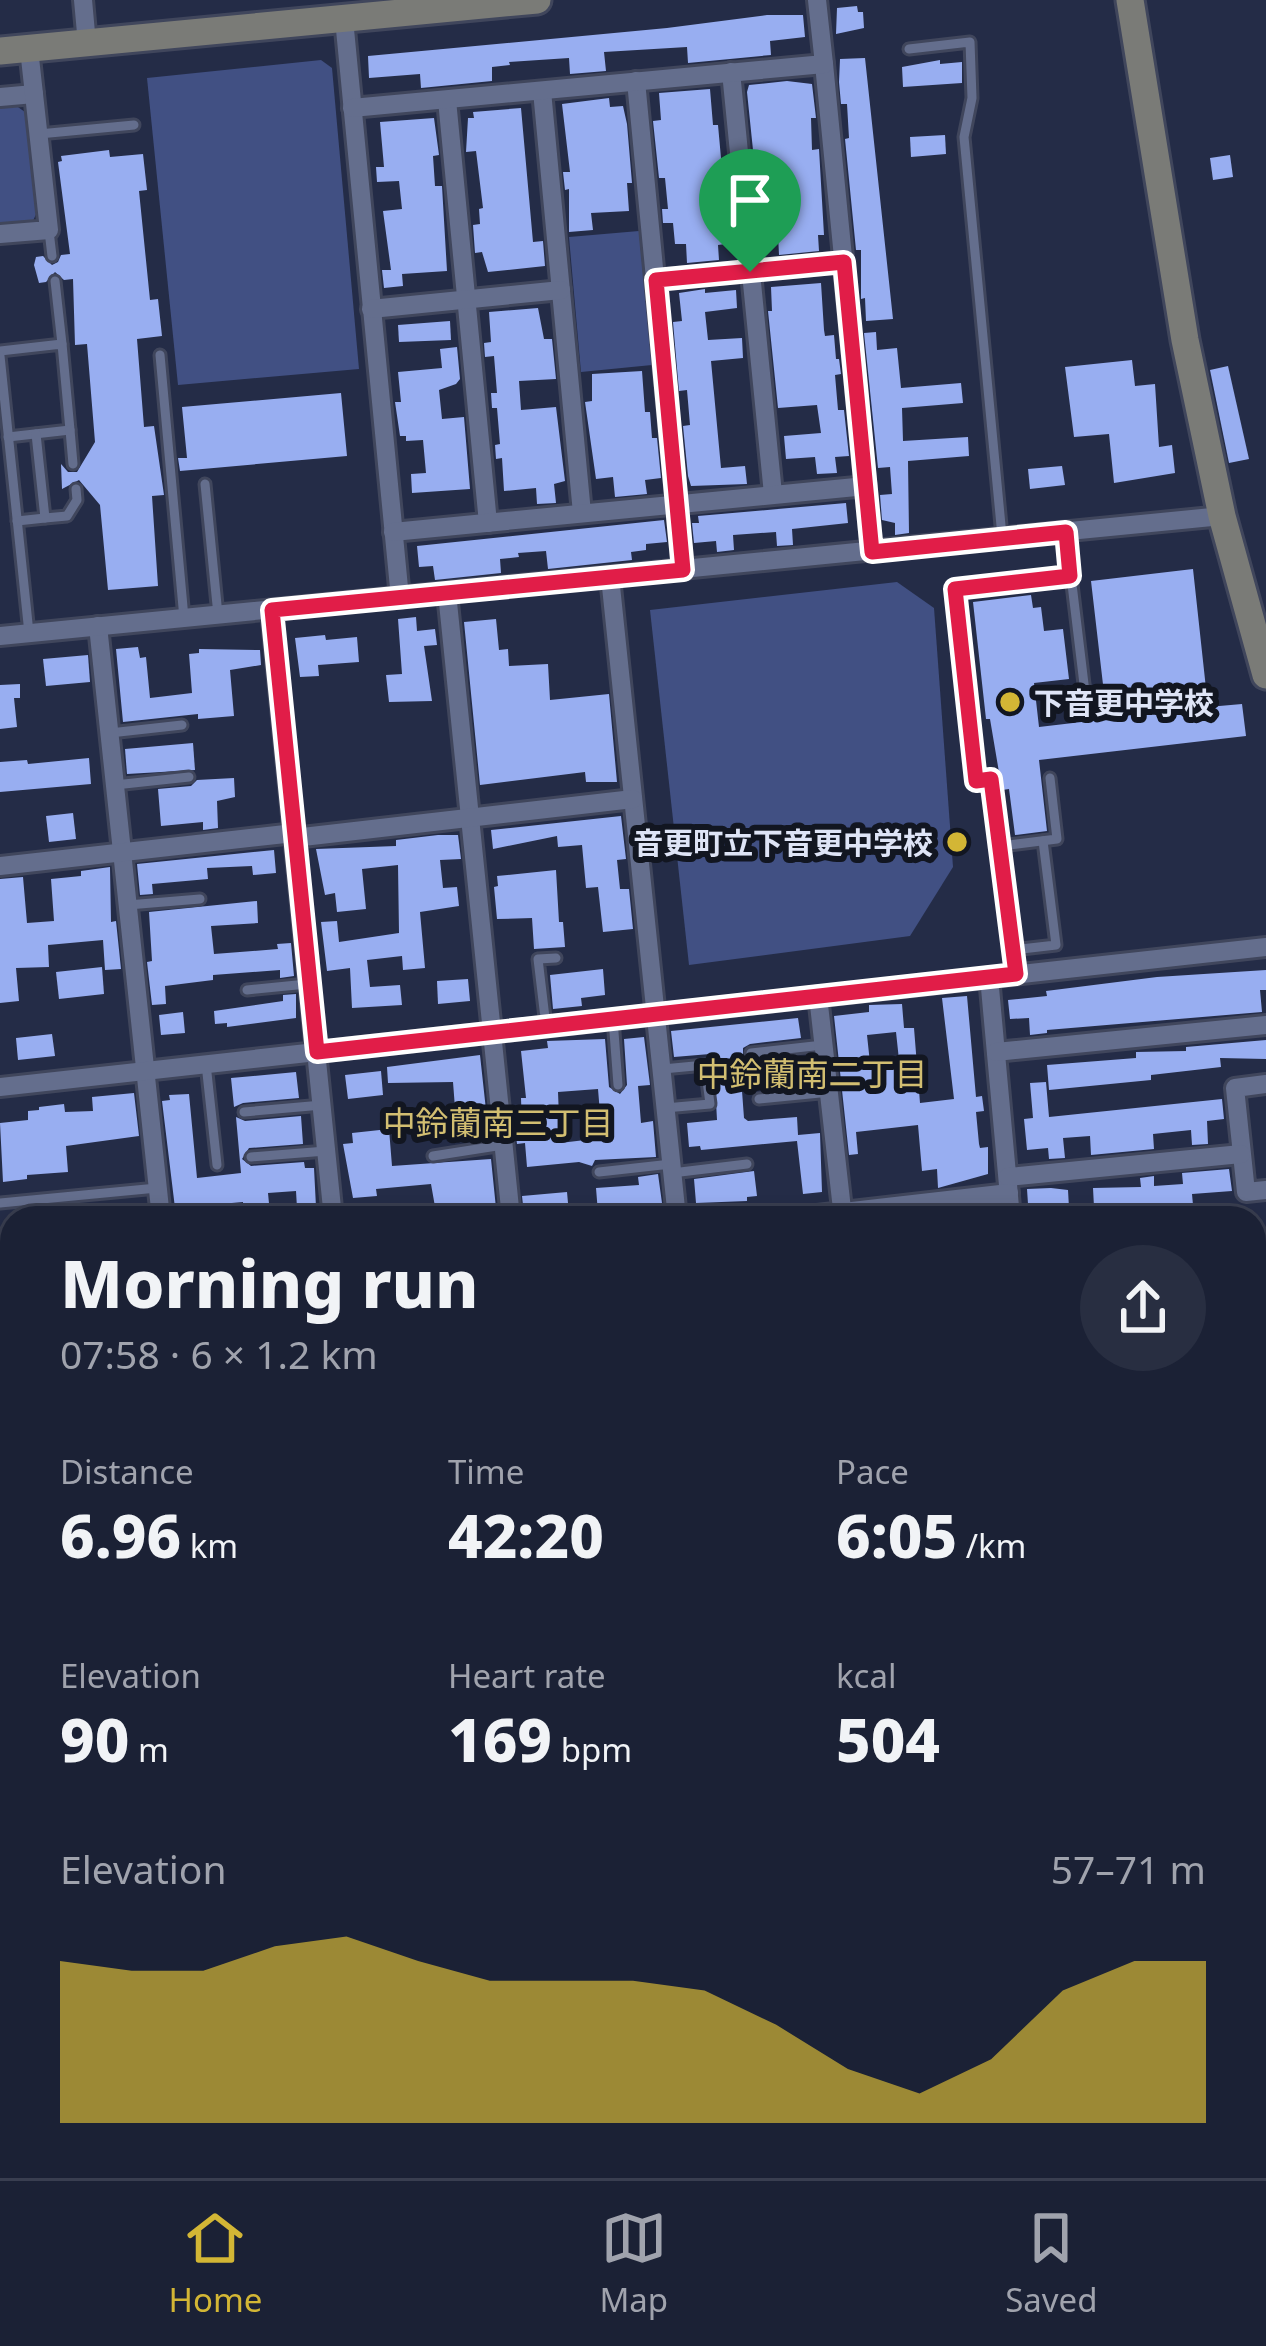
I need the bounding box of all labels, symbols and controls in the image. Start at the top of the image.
pin [699,149,801,272]
icon: arrive [717,167,783,233]
place label: 下音更中学校 [1034,682,1214,723]
marker: 下音更中学校 [997,689,1023,715]
place label: 音更町立下音更中学校 [633,822,933,863]
marker: 音更町立下音更中学校 [944,829,970,855]
district label: 中鈴蘭南二丁目 [697,1051,928,1096]
district label: 中鈴蘭南三丁目 [383,1100,614,1145]
text: Morning run [60,1237,479,1327]
button: share [1080,1245,1206,1371]
text: 07:58 · 6 × 1.2 km [60,1327,378,1380]
text: Distance [60,1449,194,1494]
text: Time [448,1449,524,1494]
text: Pace [836,1449,909,1494]
text: 6.96 [60,1494,181,1576]
text: 42:20 [448,1494,604,1576]
text: 6:05 [836,1494,957,1576]
text: km [181,1523,238,1568]
text: /km [957,1523,1026,1568]
text: Elevation [60,1653,201,1698]
text: Heart rate [448,1653,606,1698]
text: kcal [836,1653,897,1698]
text: 90 [60,1698,129,1780]
text: 169 [448,1698,552,1780]
text: 504 [836,1698,940,1780]
text: m [129,1727,169,1772]
text: bpm [552,1727,632,1772]
text: Elevation [60,1842,227,1895]
text: 57–71 m [1051,1842,1206,1895]
tab: Home [169,2205,262,2322]
tab: Map [599,2205,668,2322]
tab: Saved [1005,2205,1097,2322]

